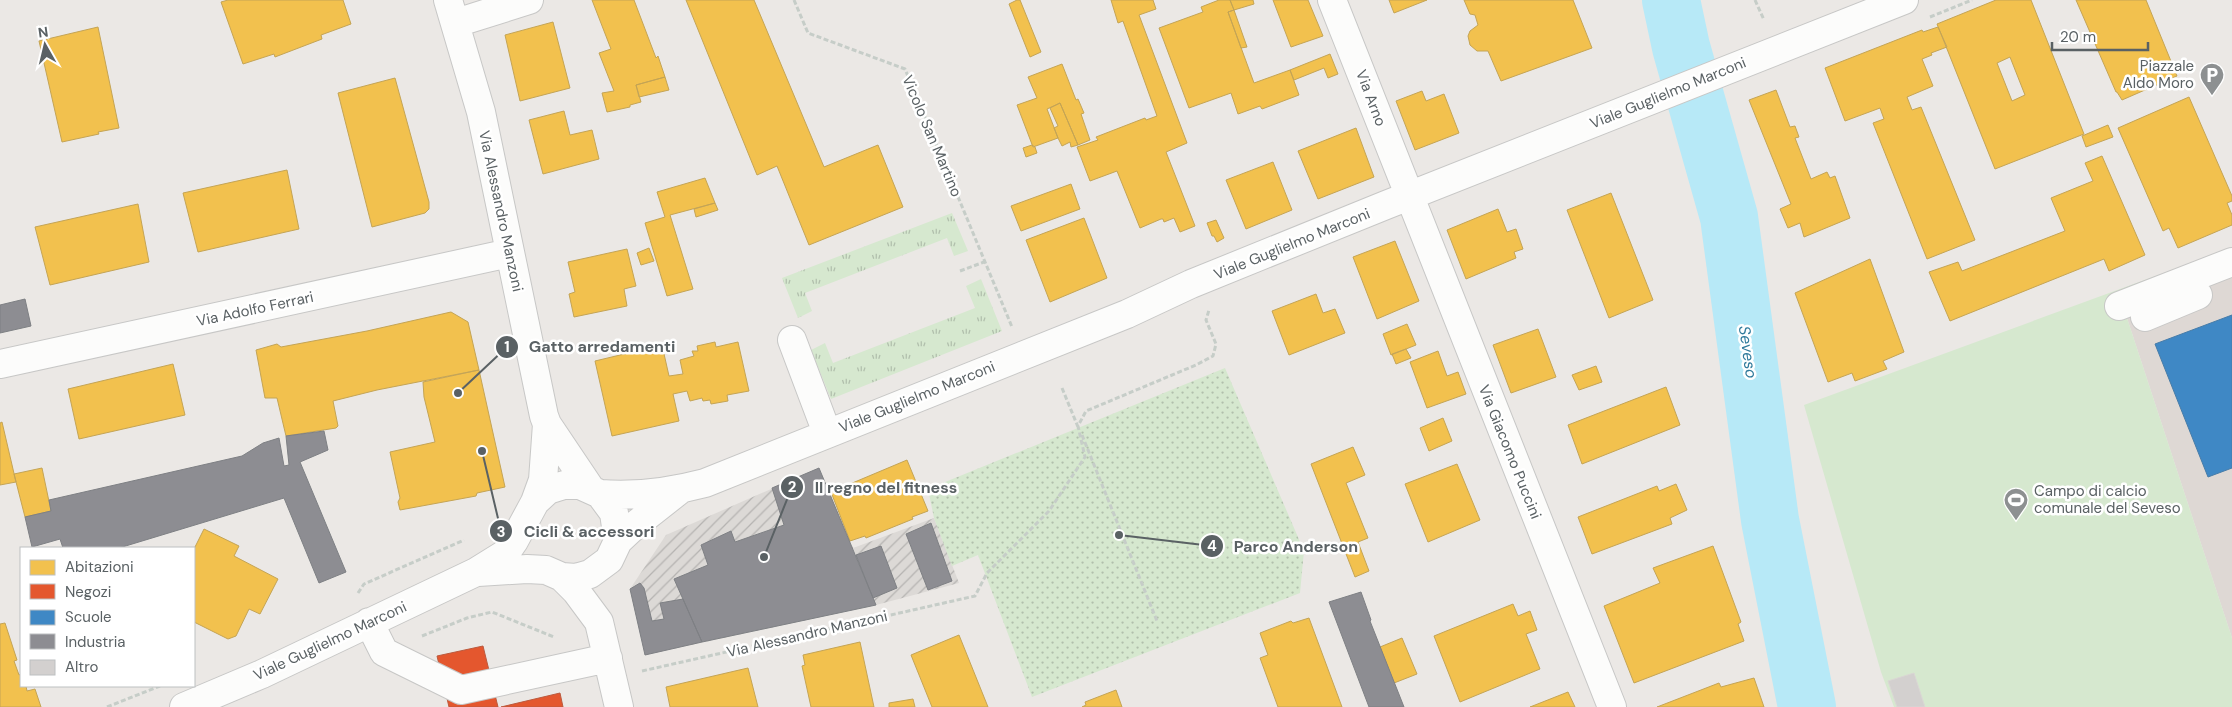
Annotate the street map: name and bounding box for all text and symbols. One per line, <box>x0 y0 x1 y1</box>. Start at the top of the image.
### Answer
north arrow <box>20 20 70 70</box>
scale bar <box>2052 20 2148 52</box>
text: N <box>37 23 50 42</box>
text: 20 m <box>2060 27 2096 47</box>
street label: Viale Guglielmo Marconi <box>1587 52 1749 134</box>
place label: Piazzale Aldo Moro <box>2123 56 2194 93</box>
parking icon: Piazzale Aldo Moro <box>2199 62 2225 96</box>
street label: Via Arno <box>1351 67 1391 129</box>
street label: Vicolo San Martino <box>897 72 967 200</box>
street label: Via Alessandro Manzoni <box>474 129 528 293</box>
street label: Viale Guglielmo Marconi <box>1211 203 1373 285</box>
street label: Via Adolfo Ferrari <box>195 287 315 331</box>
water label: Seveso <box>1734 324 1762 380</box>
callout: Gatto arredamenti <box>494 331 686 362</box>
text: Gatto arredamenti <box>529 336 675 357</box>
text: 1 <box>504 337 510 357</box>
street label: Viale Guglielmo Marconi <box>836 356 998 438</box>
street label: Via Giacomo Puccini <box>1474 382 1546 522</box>
callout: Il regno del fitness <box>779 471 967 502</box>
text: 2 <box>788 477 797 497</box>
text: Il regno del fitness <box>815 477 957 498</box>
place label: Campo di calcio comunale del Seveso <box>2034 481 2181 518</box>
sports icon: Campo di calcio comunale del Seveso <box>2003 487 2029 521</box>
callout: Cicli & accessori <box>489 516 665 547</box>
text: Cicli & accessori <box>524 521 654 542</box>
text: 3 <box>496 522 506 542</box>
callout: Parco Anderson <box>1199 531 1368 562</box>
text: 4 <box>1207 536 1217 556</box>
text: Parco Anderson <box>1234 536 1358 557</box>
legend <box>20 547 195 687</box>
text: Abitazioni <box>65 557 134 577</box>
text: Negozi <box>65 582 111 602</box>
street label: Viale Guglielmo Marconi <box>250 597 410 685</box>
street label: Via Alessandro Manzoni <box>725 606 889 662</box>
text: Scuole <box>65 607 112 627</box>
text: Industria <box>65 632 126 652</box>
text: Altro <box>65 657 98 677</box>

